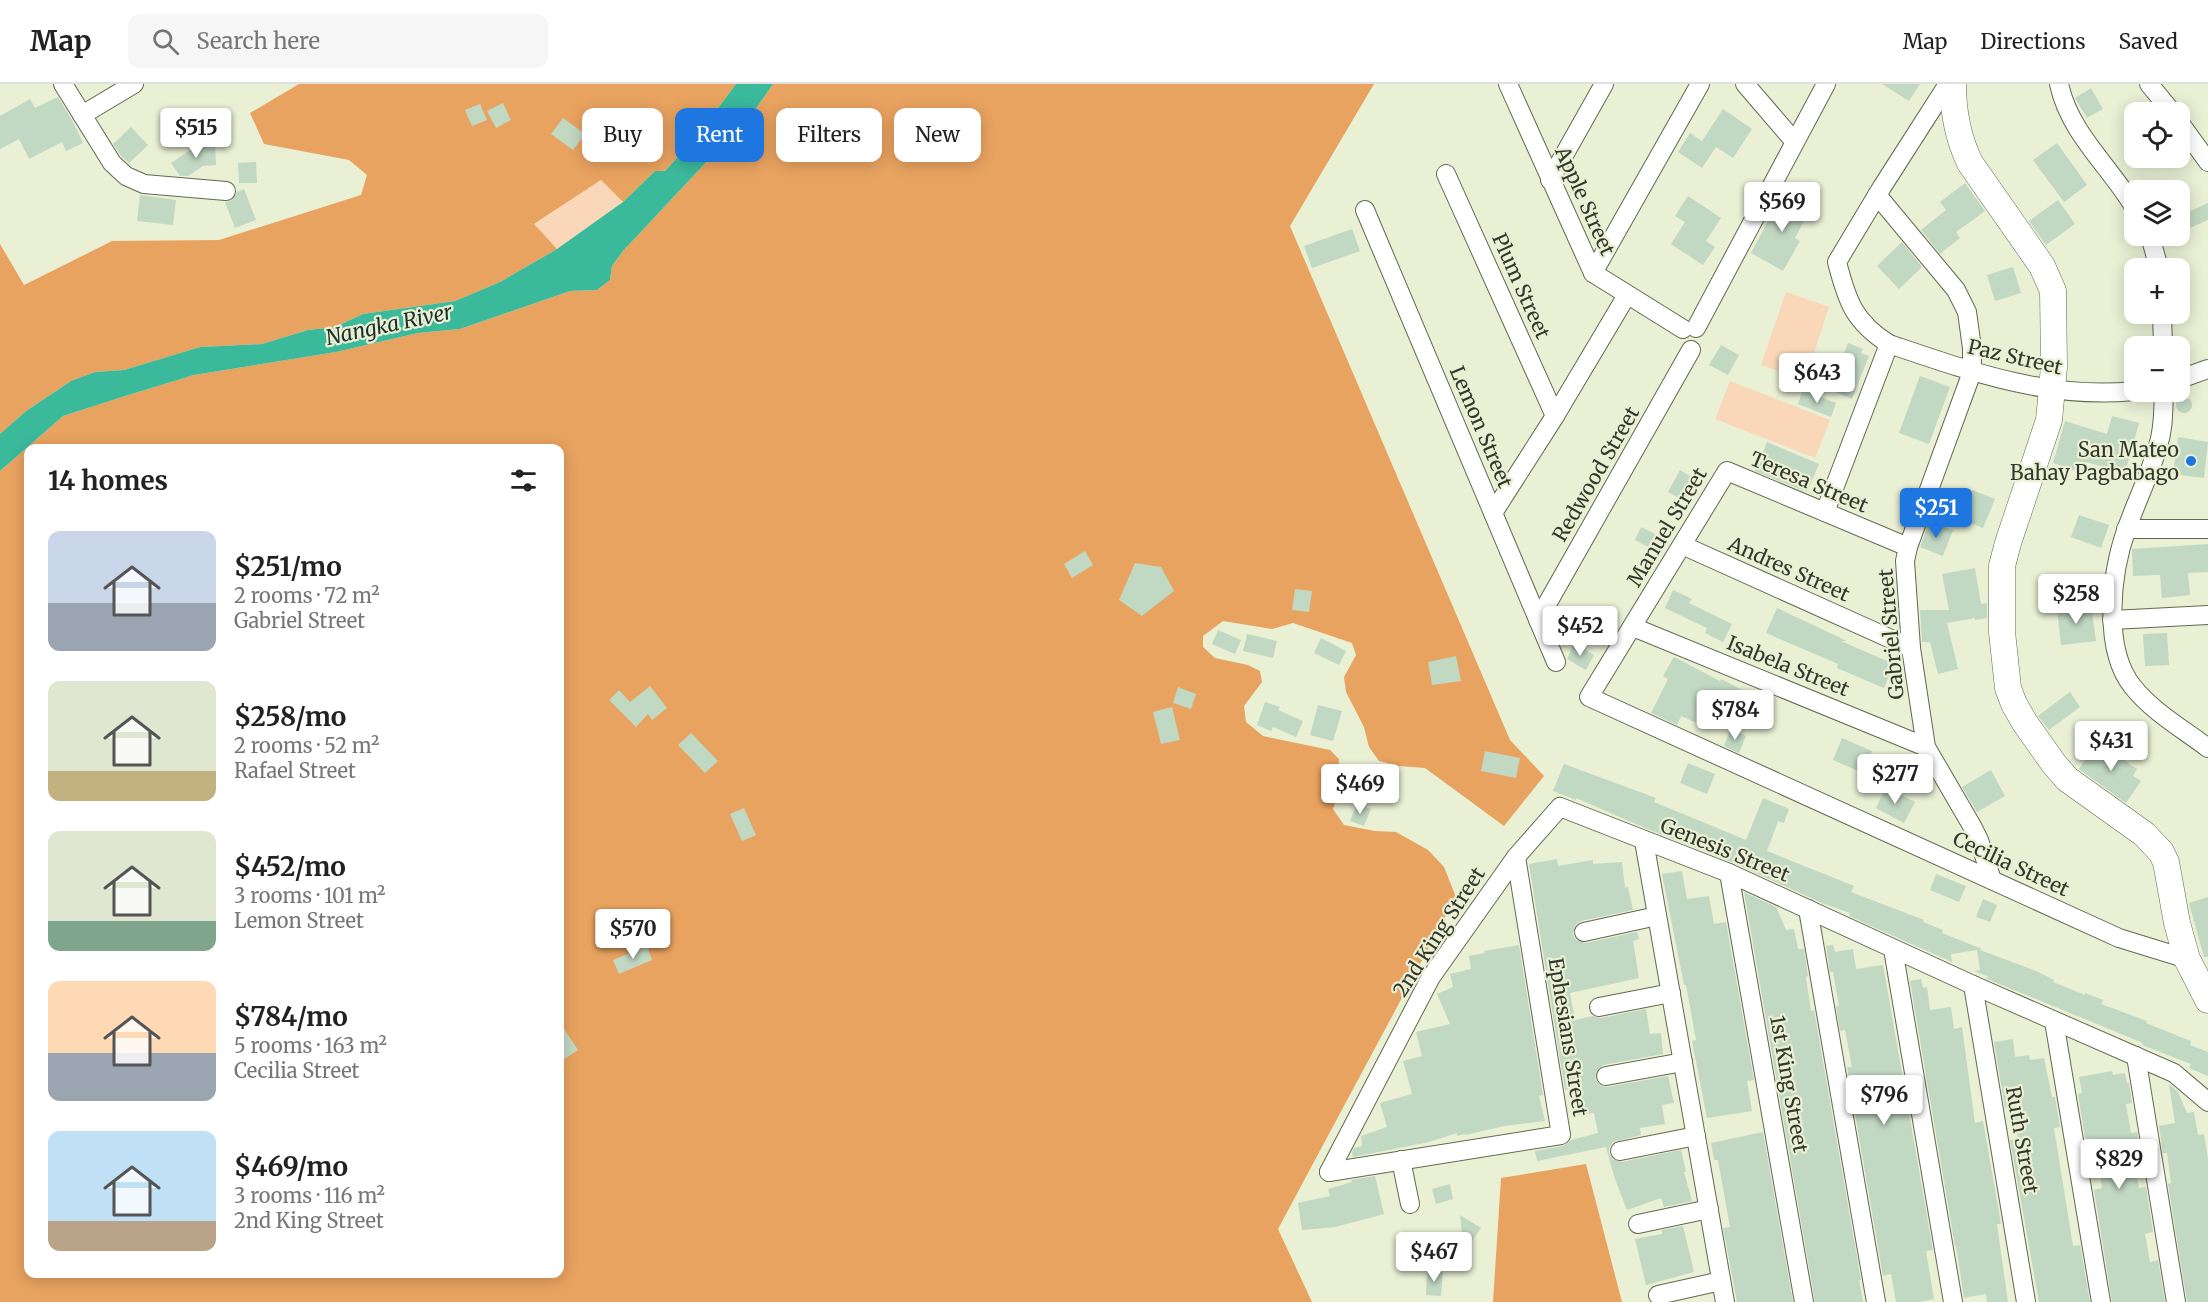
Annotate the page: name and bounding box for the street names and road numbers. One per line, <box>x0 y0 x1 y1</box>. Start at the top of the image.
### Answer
street label: Apple Street <box>1550 141 1621 259</box>
street label: Plum Street <box>1487 229 1556 343</box>
street label: Paz Street <box>1965 334 2065 380</box>
street label: Lemon Street <box>1445 362 1518 492</box>
street label: Redwood Street <box>1547 402 1644 546</box>
street label: Teresa Street <box>1746 445 1872 518</box>
street label: Manuel Street <box>1621 463 1712 591</box>
street label: Andres Street <box>1724 530 1854 607</box>
street label: Gabriel Street <box>1872 568 1909 700</box>
street label: Isabela Street <box>1723 630 1853 701</box>
street label: Genesis Street <box>1657 812 1794 887</box>
street label: Cecilia Street <box>1949 826 2074 901</box>
street label: 2nd King Street <box>1387 862 1490 1001</box>
street label: Ephesians Street <box>1544 956 1593 1118</box>
street label: 1st King Street <box>1765 1013 1814 1155</box>
street label: Ruth Street <box>2001 1084 2044 1196</box>

